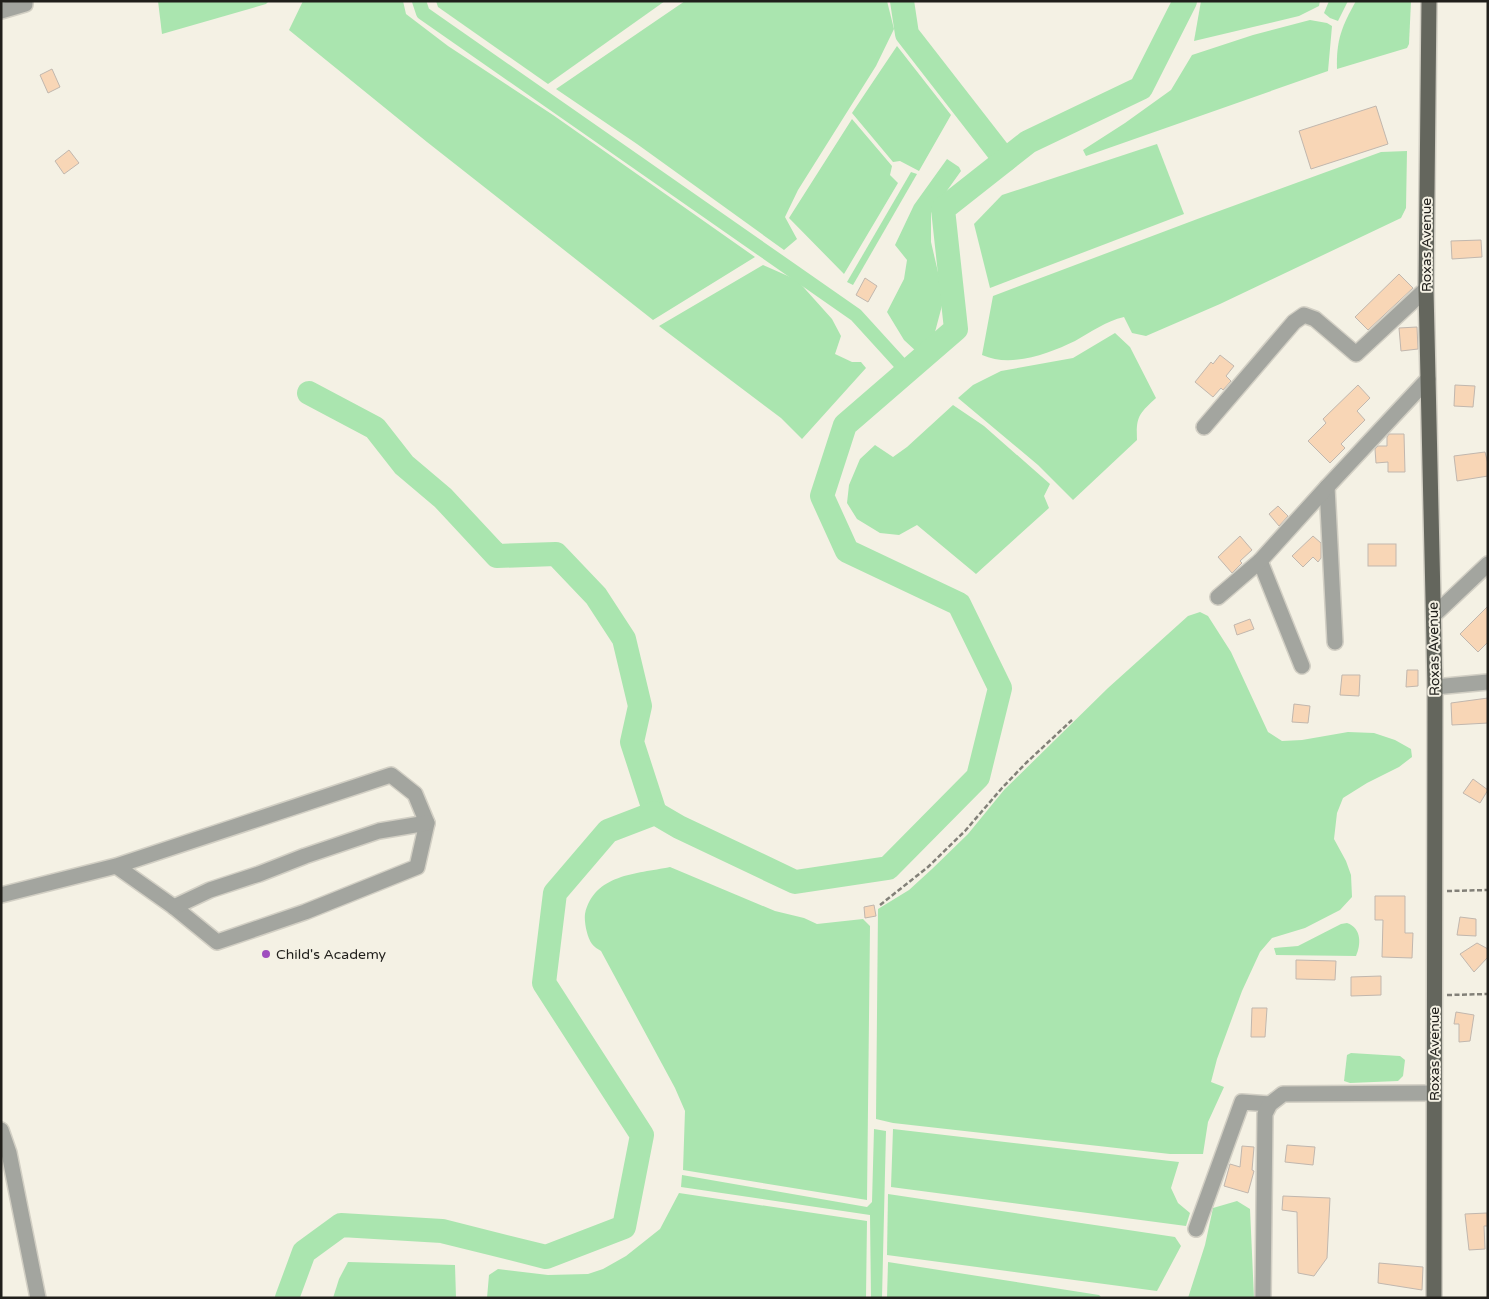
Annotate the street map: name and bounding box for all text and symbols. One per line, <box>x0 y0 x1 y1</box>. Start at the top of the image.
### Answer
street label: Roxas Avenue <box>1418 198 1435 292</box>
street label: Roxas Avenue <box>1425 602 1443 696</box>
place label: Child's Academy <box>276 946 387 963</box>
marker: Child's Academy <box>260 948 272 960</box>
street label: Roxas Avenue <box>1426 1007 1443 1101</box>

